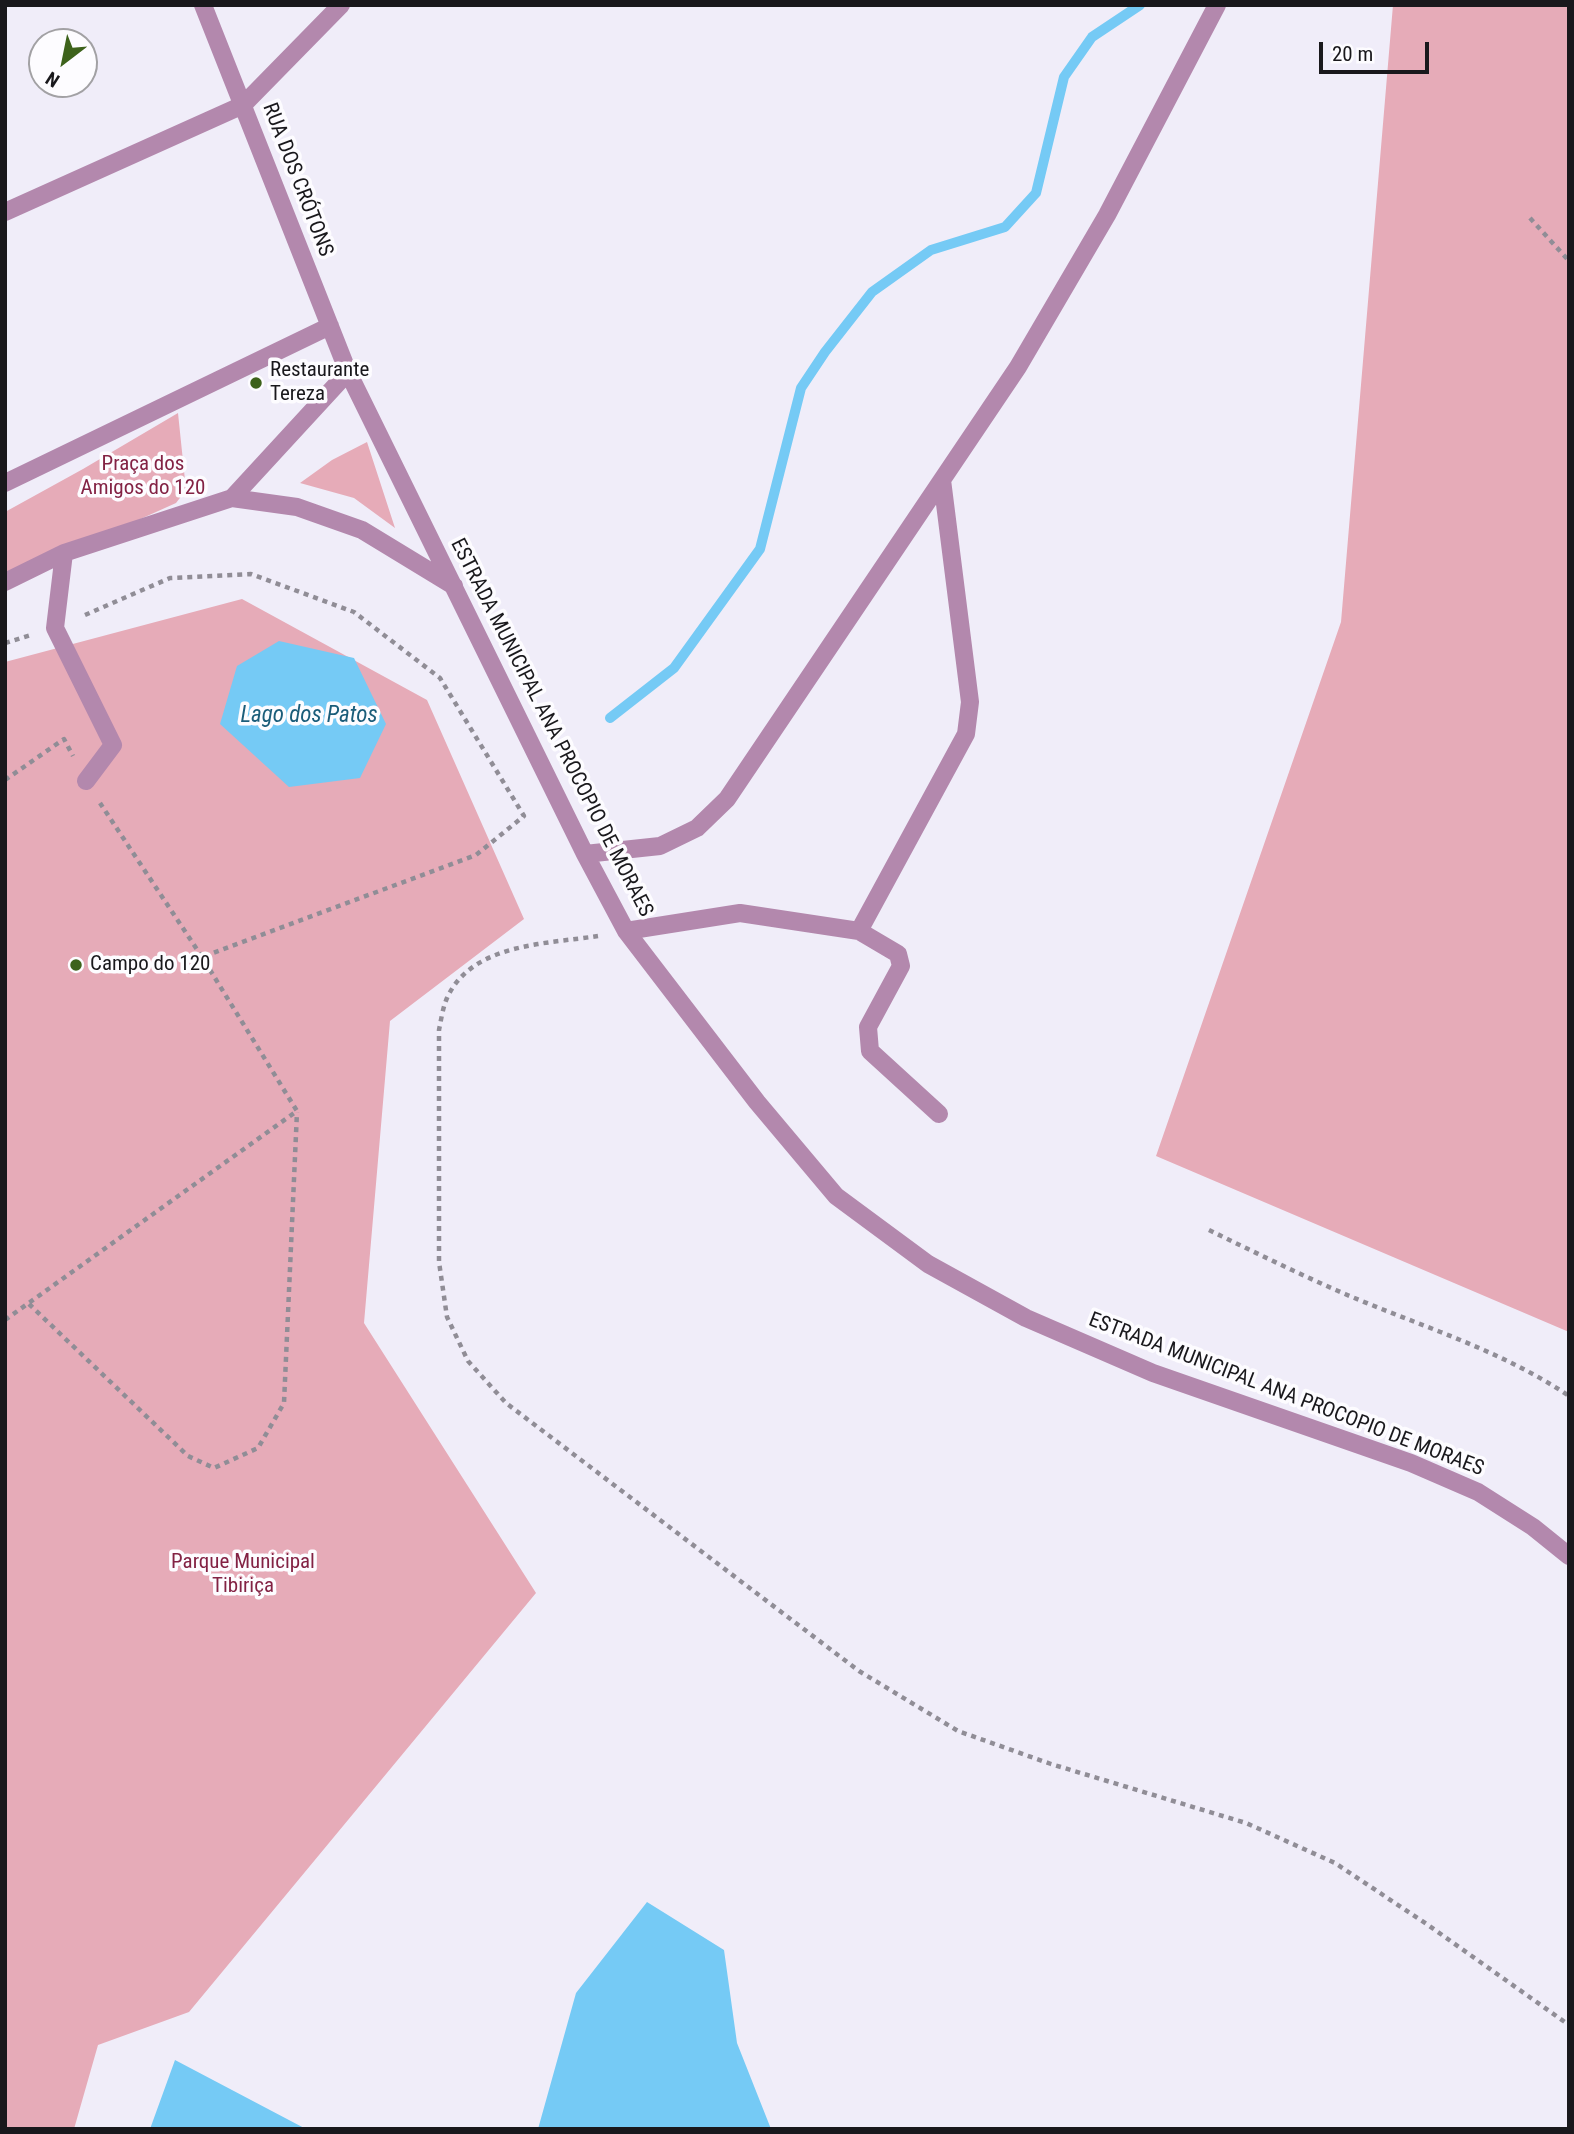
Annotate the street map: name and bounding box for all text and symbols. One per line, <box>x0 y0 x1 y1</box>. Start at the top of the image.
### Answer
north arrow <box>28 28 98 98</box>
scale bar <box>1322 28 1432 72</box>
text: 20 m <box>1332 42 1373 66</box>
text: N <box>42 67 64 92</box>
street label: RUA DOS CRÓTONS <box>256 100 338 260</box>
place label: Restaurante Tereza <box>270 358 369 408</box>
marker: Restaurante Tereza <box>248 375 264 391</box>
park label: Praça dos Amigos do 120 <box>81 452 205 502</box>
street label: ESTRADA MUNICIPAL ANA PROCOPIO DE MORAES <box>444 535 658 921</box>
water label: Lago dos Patos <box>240 702 378 730</box>
place label: Campo do 120 <box>90 952 210 978</box>
marker: Campo do 120 <box>68 957 84 973</box>
street label: ESTRADA MUNICIPAL ANA PROCOPIO DE MORAES <box>1085 1308 1487 1482</box>
park label: Parque Municipal Tibiriça <box>171 1550 315 1600</box>

